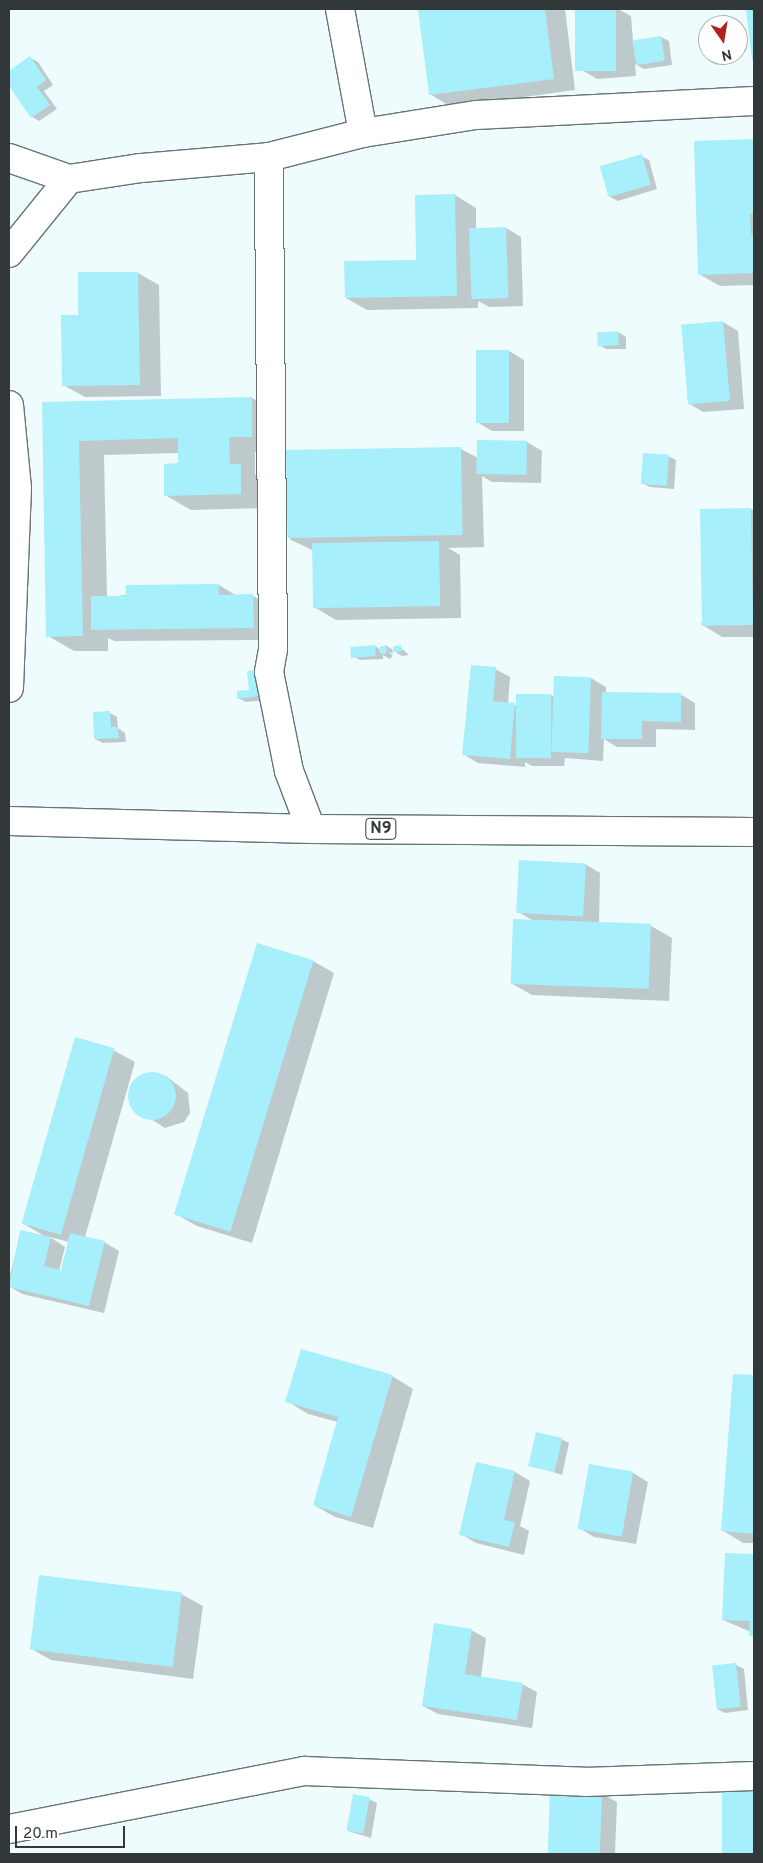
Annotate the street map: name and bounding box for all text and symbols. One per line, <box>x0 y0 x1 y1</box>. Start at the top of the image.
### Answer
north arrow <box>698 15 748 65</box>
text: N <box>719 45 733 64</box>
road number: N9 <box>365 816 397 842</box>
scale bar <box>18 1816 128 1848</box>
text: 20 m <box>23 1825 58 1844</box>

